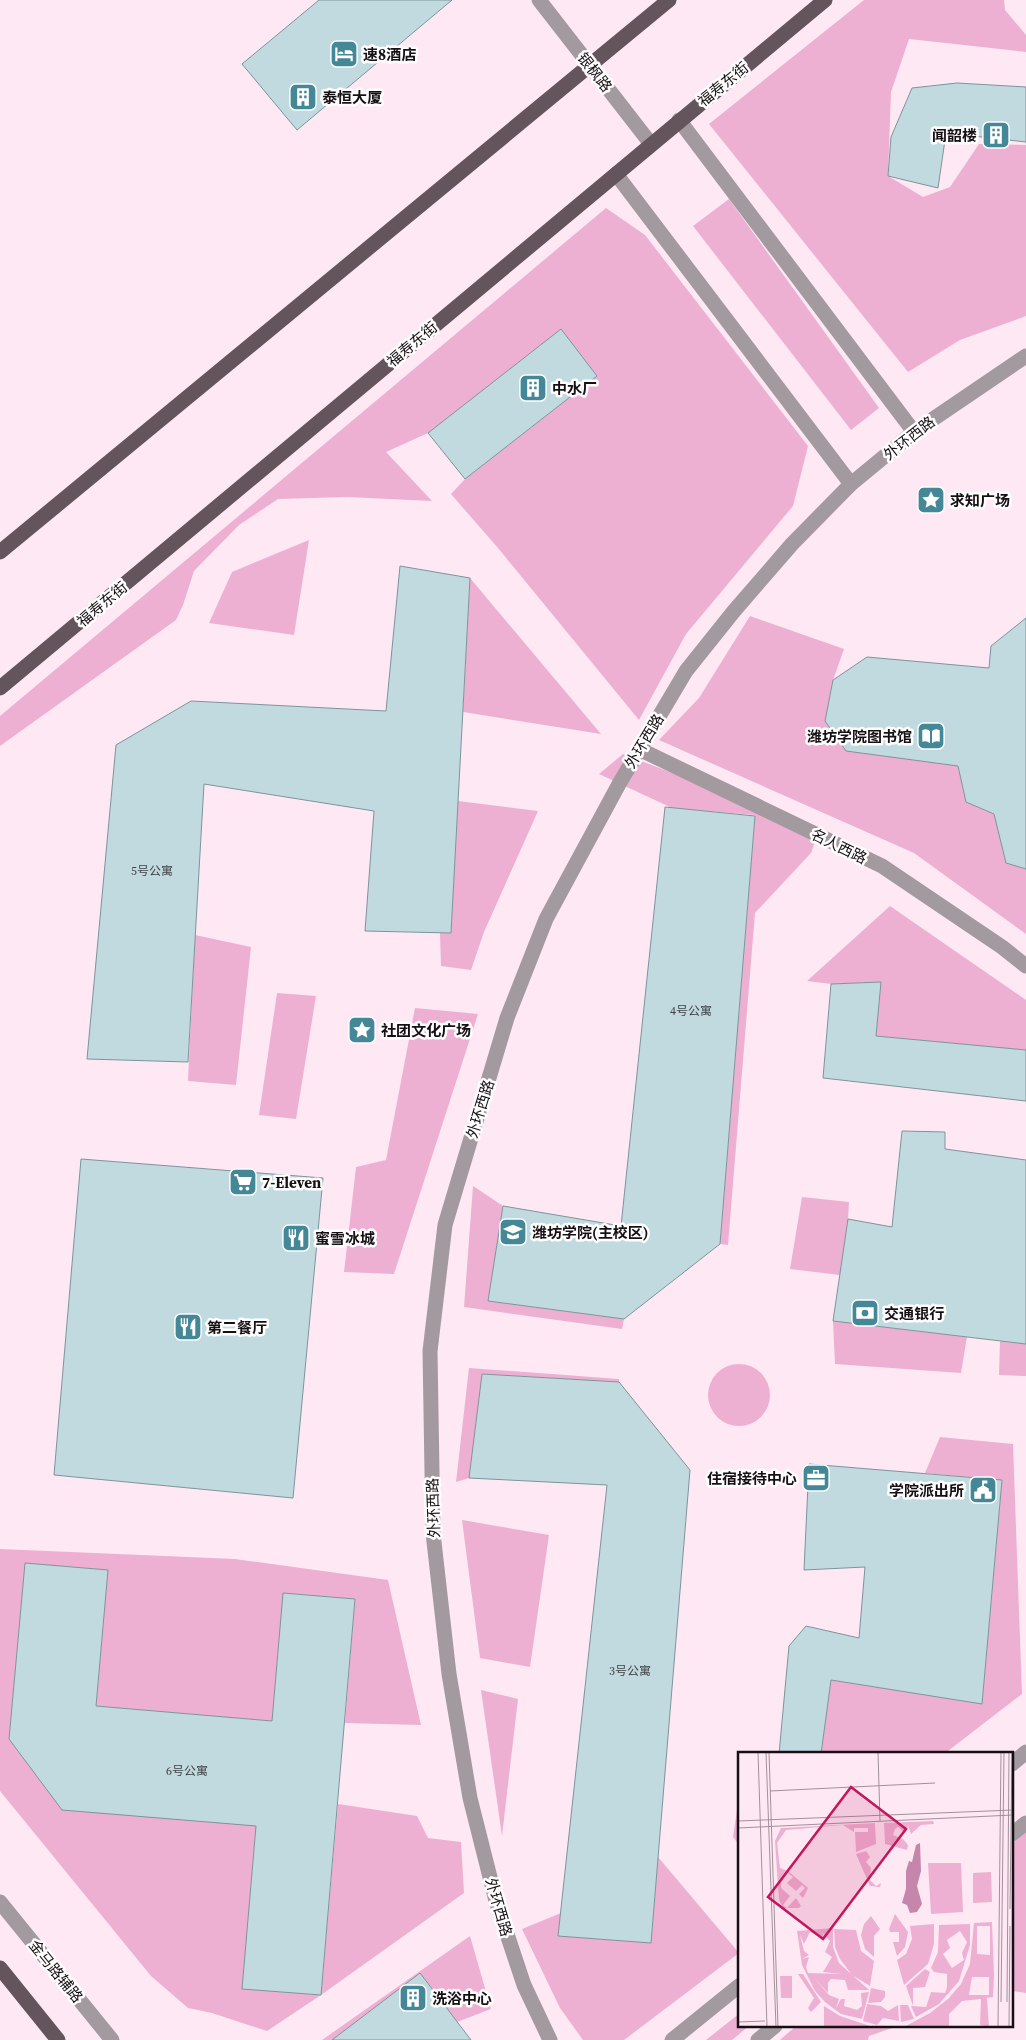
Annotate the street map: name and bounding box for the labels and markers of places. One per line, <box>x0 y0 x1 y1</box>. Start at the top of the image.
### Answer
hotel icon: 速8酒店 <box>329 39 359 69</box>
place label: 速8酒店 <box>363 44 416 65</box>
building icon: 泰恒大厦 <box>288 82 318 112</box>
place label: 泰恒大厦 <box>322 87 382 108</box>
building icon: 闻韶楼 <box>981 120 1011 150</box>
place label: 闻韶楼 <box>932 125 977 146</box>
building icon: 中水厂 <box>518 373 548 403</box>
place label: 中水厂 <box>552 378 597 399</box>
place icon: 求知广场 <box>916 485 946 515</box>
place label: 求知广场 <box>950 490 1010 511</box>
library icon: 潍坊学院图书馆 <box>916 721 946 751</box>
place label: 潍坊学院图书馆 <box>807 726 912 747</box>
place icon: 社团文化广场 <box>347 1015 377 1045</box>
place label: 社团文化广场 <box>381 1020 471 1041</box>
supermarket icon: 7-Eleven <box>228 1167 258 1197</box>
place label: 7-Eleven <box>262 1172 321 1193</box>
school or university icon: 潍坊学院(主校区) <box>498 1217 528 1247</box>
place label: 潍坊学院(主校区) <box>532 1222 648 1243</box>
restaurant icon: 蜜雪冰城 <box>281 1223 311 1253</box>
place label: 蜜雪冰城 <box>315 1228 375 1249</box>
bank icon: 交通银行 <box>850 1298 880 1328</box>
place label: 交通银行 <box>884 1303 944 1324</box>
restaurant icon: 第二餐厅 <box>173 1312 203 1342</box>
place label: 第二餐厅 <box>207 1317 267 1338</box>
office icon: 住宿接待中心 <box>801 1463 831 1493</box>
place label: 住宿接待中心 <box>707 1468 797 1489</box>
public building icon: 学院派出所 <box>968 1475 998 1505</box>
place label: 学院派出所 <box>889 1480 964 1501</box>
building icon: 洗浴中心 <box>398 1983 428 2013</box>
place label: 洗浴中心 <box>432 1988 492 2009</box>

